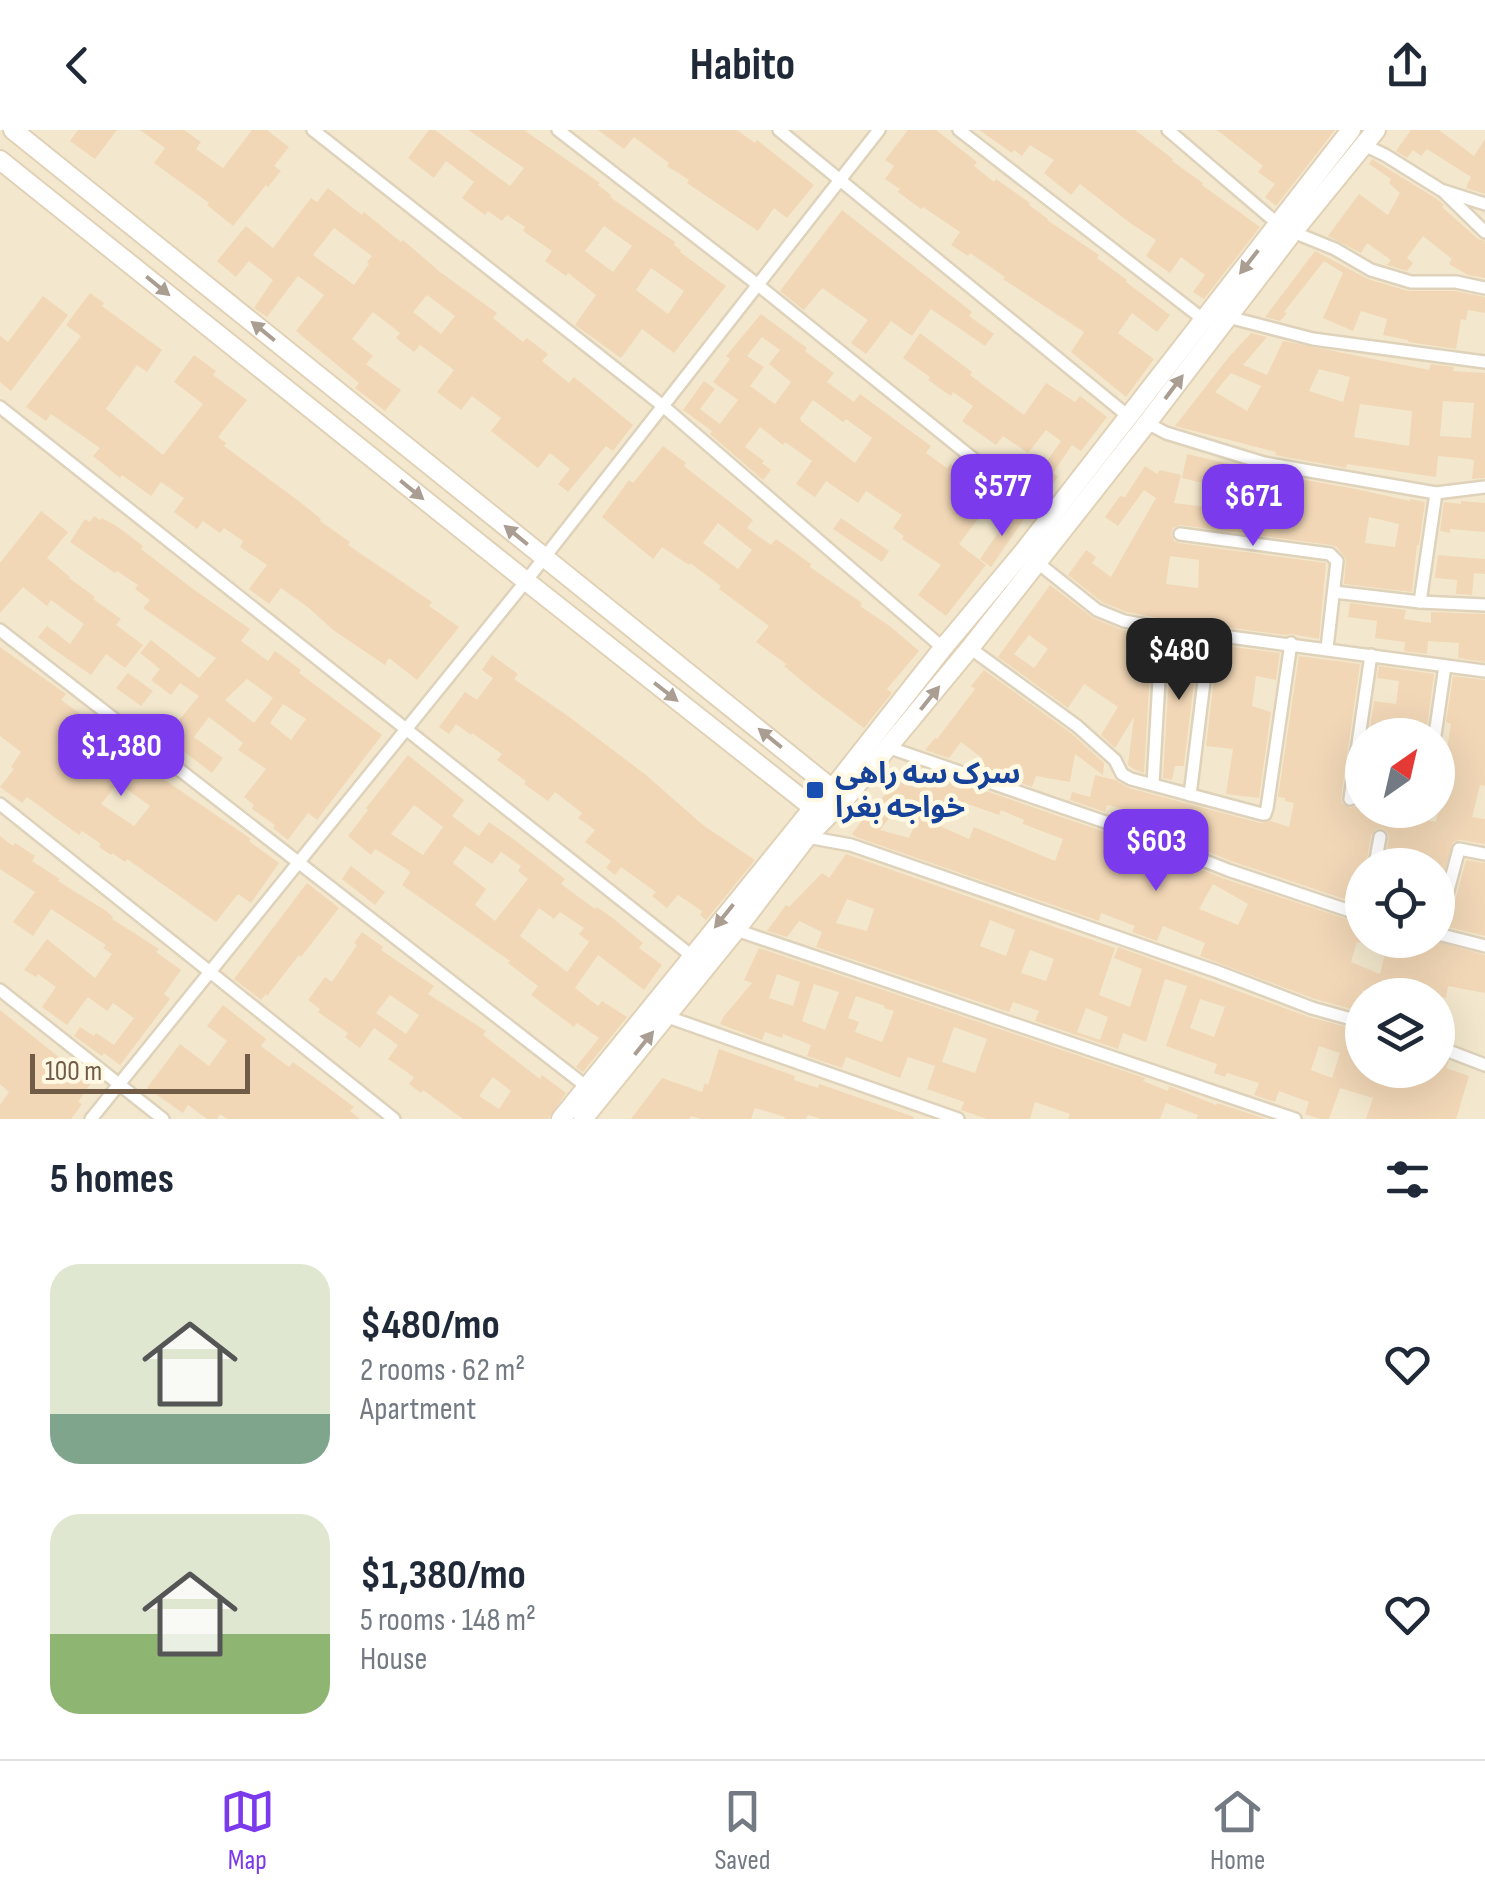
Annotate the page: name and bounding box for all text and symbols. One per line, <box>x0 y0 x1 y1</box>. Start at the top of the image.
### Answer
icon: back <box>50 38 105 93</box>
text: Habito <box>690 38 795 93</box>
icon: share <box>1380 38 1435 93</box>
one-way arrow <box>1239 249 1259 275</box>
one-way arrow <box>145 275 171 296</box>
one-way arrow <box>250 321 275 342</box>
one-way arrow <box>1164 375 1185 401</box>
pin: $577 <box>943 454 1061 539</box>
pin: $671 <box>1194 464 1312 549</box>
text: $577 <box>973 467 1031 506</box>
text: $671 <box>1224 477 1282 516</box>
one-way arrow <box>399 479 424 500</box>
one-way arrow <box>503 525 529 546</box>
pin: $480 <box>1120 618 1238 703</box>
text: $480 <box>1148 631 1210 670</box>
one-way arrow <box>654 681 679 702</box>
one-way arrow <box>919 685 940 710</box>
pin: $1,380 <box>40 714 202 799</box>
north arrow <box>1345 718 1455 828</box>
map controls <box>1345 718 1455 1088</box>
text: $1,380 <box>80 727 162 766</box>
one-way arrow <box>757 728 782 749</box>
place label: سرک سه راهی خواجه بغرا <box>835 756 1021 826</box>
marker: سرک سه راهی خواجه بغرا <box>804 779 826 801</box>
pin: $603 <box>1097 809 1215 894</box>
text: $603 <box>1126 822 1187 861</box>
button: locate <box>1345 848 1455 958</box>
one-way arrow <box>714 903 736 929</box>
button: layers <box>1345 978 1455 1088</box>
one-way arrow <box>633 1030 654 1056</box>
scale bar <box>30 1049 250 1094</box>
text: 100 m <box>45 1055 102 1088</box>
icon: filters <box>1380 1152 1435 1207</box>
text: 5 homes <box>50 1154 174 1205</box>
text: $480/mo <box>360 1300 500 1351</box>
icon: home <box>130 1304 250 1424</box>
icon: heart <box>1380 1337 1435 1392</box>
text: 2 rooms · 62 m² <box>360 1351 525 1390</box>
text: Apartment <box>360 1390 476 1429</box>
text: $1,380/mo <box>360 1550 526 1601</box>
icon: home <box>130 1554 250 1674</box>
icon: heart <box>1380 1587 1435 1642</box>
text: 5 rooms · 148 m² <box>360 1601 536 1640</box>
text: House <box>360 1640 427 1679</box>
tab: Map <box>220 1784 275 1877</box>
tab: Saved <box>714 1784 771 1877</box>
tab: Home <box>1210 1784 1265 1877</box>

